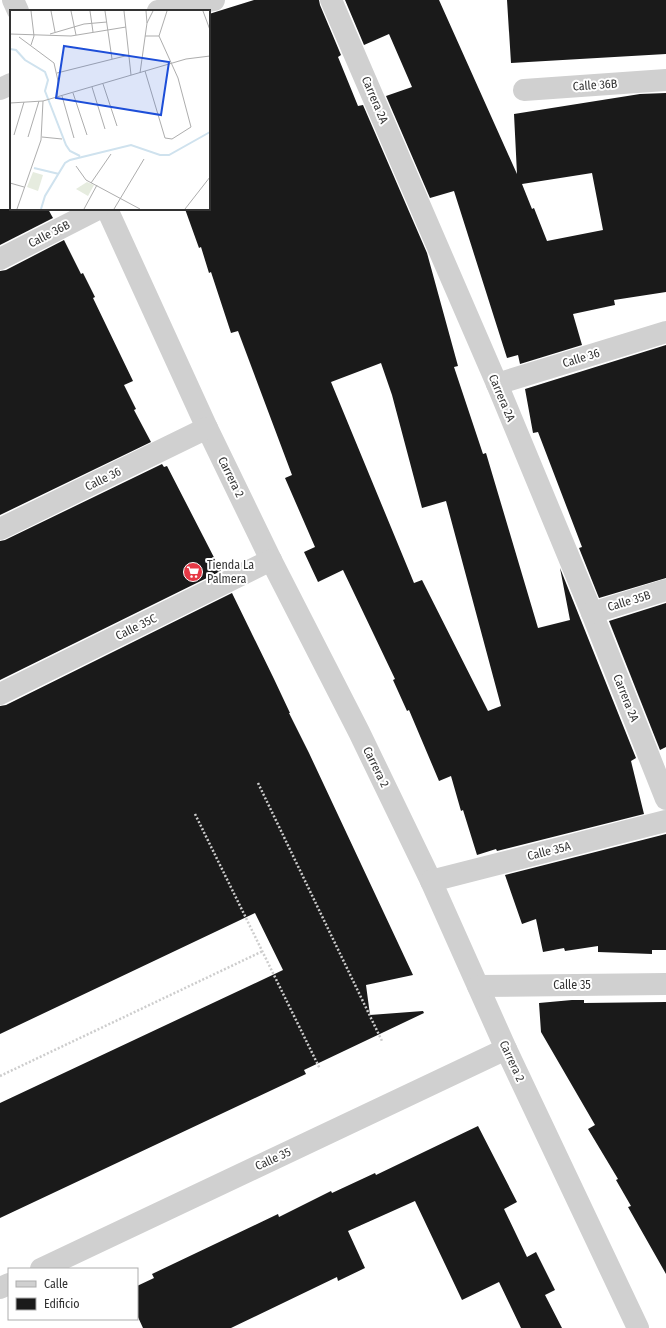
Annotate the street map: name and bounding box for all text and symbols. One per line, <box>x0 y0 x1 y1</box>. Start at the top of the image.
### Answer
inset map <box>10 10 210 210</box>
street label: Carrera 2A <box>359 74 391 126</box>
street label: Calle 36B <box>572 76 618 94</box>
street label: Calle 36B <box>26 217 72 250</box>
street label: Calle 36 <box>561 346 601 370</box>
street label: Carrera 2A <box>486 372 518 424</box>
street label: Carrera 2 <box>215 454 247 500</box>
street label: Calle 36 <box>83 464 123 494</box>
place label: Tienda La Palmera <box>207 558 254 586</box>
supermarket icon: Tienda La Palmera <box>182 561 204 583</box>
street label: Calle 35B <box>606 588 653 614</box>
street label: Calle 35C <box>113 611 159 643</box>
street label: Carrera 2A <box>610 672 642 724</box>
street label: Carrera 2 <box>360 744 392 790</box>
street label: Calle 35A <box>526 839 573 863</box>
street label: Calle 35 <box>553 978 591 992</box>
street label: Carrera 2 <box>496 1038 528 1084</box>
street label: Calle 35 <box>253 1144 293 1173</box>
legend <box>8 1268 138 1320</box>
text: Calle <box>44 1277 68 1291</box>
text: Edificio <box>44 1297 80 1311</box>

